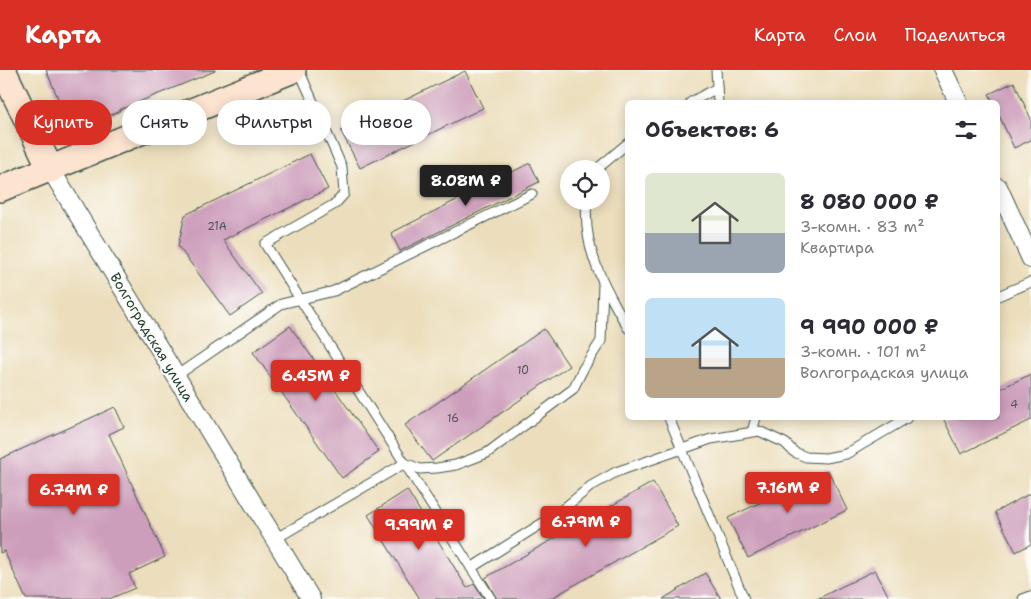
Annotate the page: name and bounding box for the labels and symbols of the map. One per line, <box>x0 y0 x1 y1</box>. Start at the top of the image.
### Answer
pin: 8.08M ₽ <box>420 164 512 207</box>
house number: 21А <box>207 219 227 234</box>
street label: Волгоградская улица <box>106 269 198 405</box>
pin: 6.45M ₽ <box>270 360 362 402</box>
house number: 10 <box>517 363 529 378</box>
house number: 4 <box>1010 397 1018 412</box>
house number: 16 <box>447 411 459 426</box>
pin: 7.16M ₽ <box>742 472 834 514</box>
pin: 6.74M ₽ <box>28 474 120 516</box>
pin: 6.79M ₽ <box>540 506 632 548</box>
pin: 9.99M ₽ <box>373 508 465 551</box>

